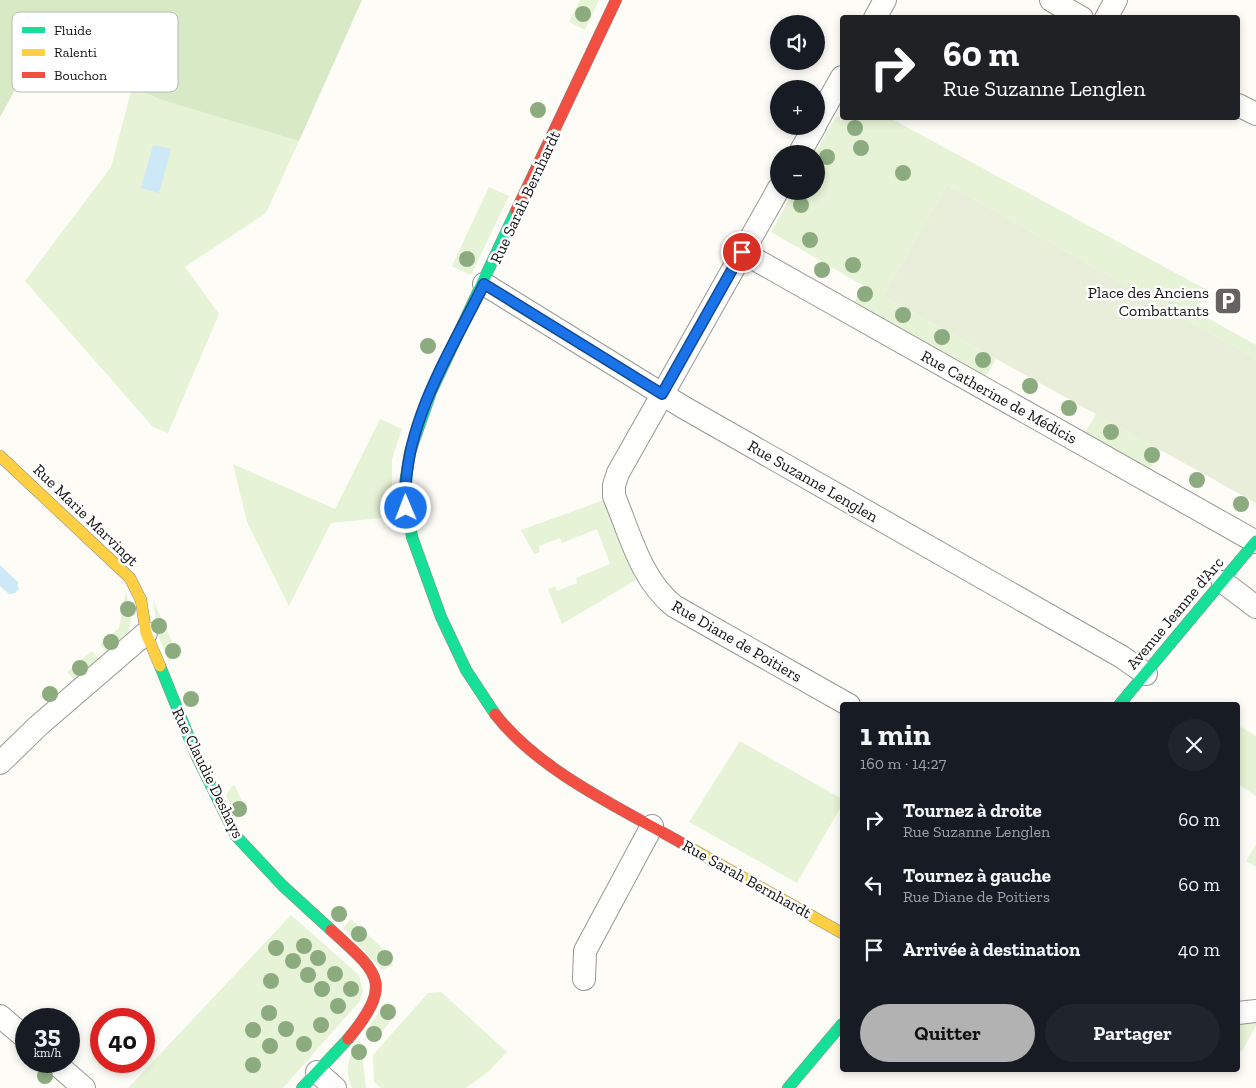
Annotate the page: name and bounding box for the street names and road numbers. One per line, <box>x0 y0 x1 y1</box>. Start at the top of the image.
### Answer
street label: Rue Sarah Bernhardt <box>486 128 564 266</box>
street label: Rue Catherine de Médicis <box>918 346 1080 448</box>
street label: Rue Suzanne Lenglen <box>744 436 882 526</box>
street label: Rue Marie Marvingt <box>29 460 143 570</box>
street label: Avenue Jeanne d'Arc <box>1122 553 1228 673</box>
street label: Rue Diane de Poitiers <box>669 596 805 686</box>
street label: Rue Claudie Deshays <box>168 705 248 841</box>
street label: Rue Sarah Bernhardt <box>679 836 815 922</box>

